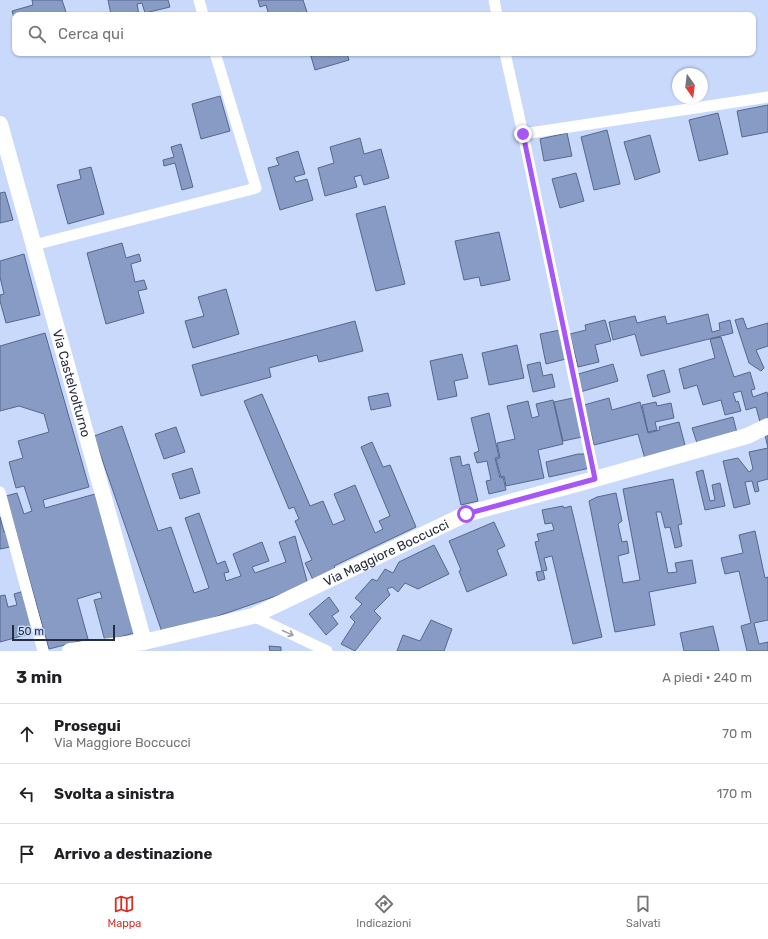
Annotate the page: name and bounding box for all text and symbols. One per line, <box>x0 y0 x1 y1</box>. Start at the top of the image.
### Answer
search box <box>12 12 756 56</box>
icon: search <box>26 23 48 45</box>
text: Cerca qui <box>58 25 124 43</box>
north arrow <box>672 68 708 104</box>
route end <box>514 125 532 143</box>
street label: Via Castelvolturno <box>50 328 94 439</box>
route start <box>457 505 475 523</box>
street label: Via Maggiore Boccucci <box>321 516 451 589</box>
scale bar <box>12 623 115 642</box>
text: 50 m <box>18 625 44 638</box>
one-way arrow <box>282 630 294 637</box>
text: 3 min <box>16 667 62 687</box>
text: A piedi · 240 m <box>662 670 752 685</box>
text: Prosegui <box>54 717 121 735</box>
icon: ahead <box>16 723 38 745</box>
text: 70 m <box>722 726 752 741</box>
text: Via Maggiore Boccucci <box>54 735 191 750</box>
icon: left <box>16 783 38 805</box>
text: Svolta a sinistra <box>54 785 174 803</box>
text: 170 m <box>717 786 752 801</box>
icon: arrive <box>16 843 38 865</box>
text: Arrivo a destinazione <box>54 845 212 863</box>
tab: Mappa <box>107 893 141 930</box>
tab: Indicazioni <box>356 893 411 930</box>
tab: Salvati <box>626 893 661 930</box>

